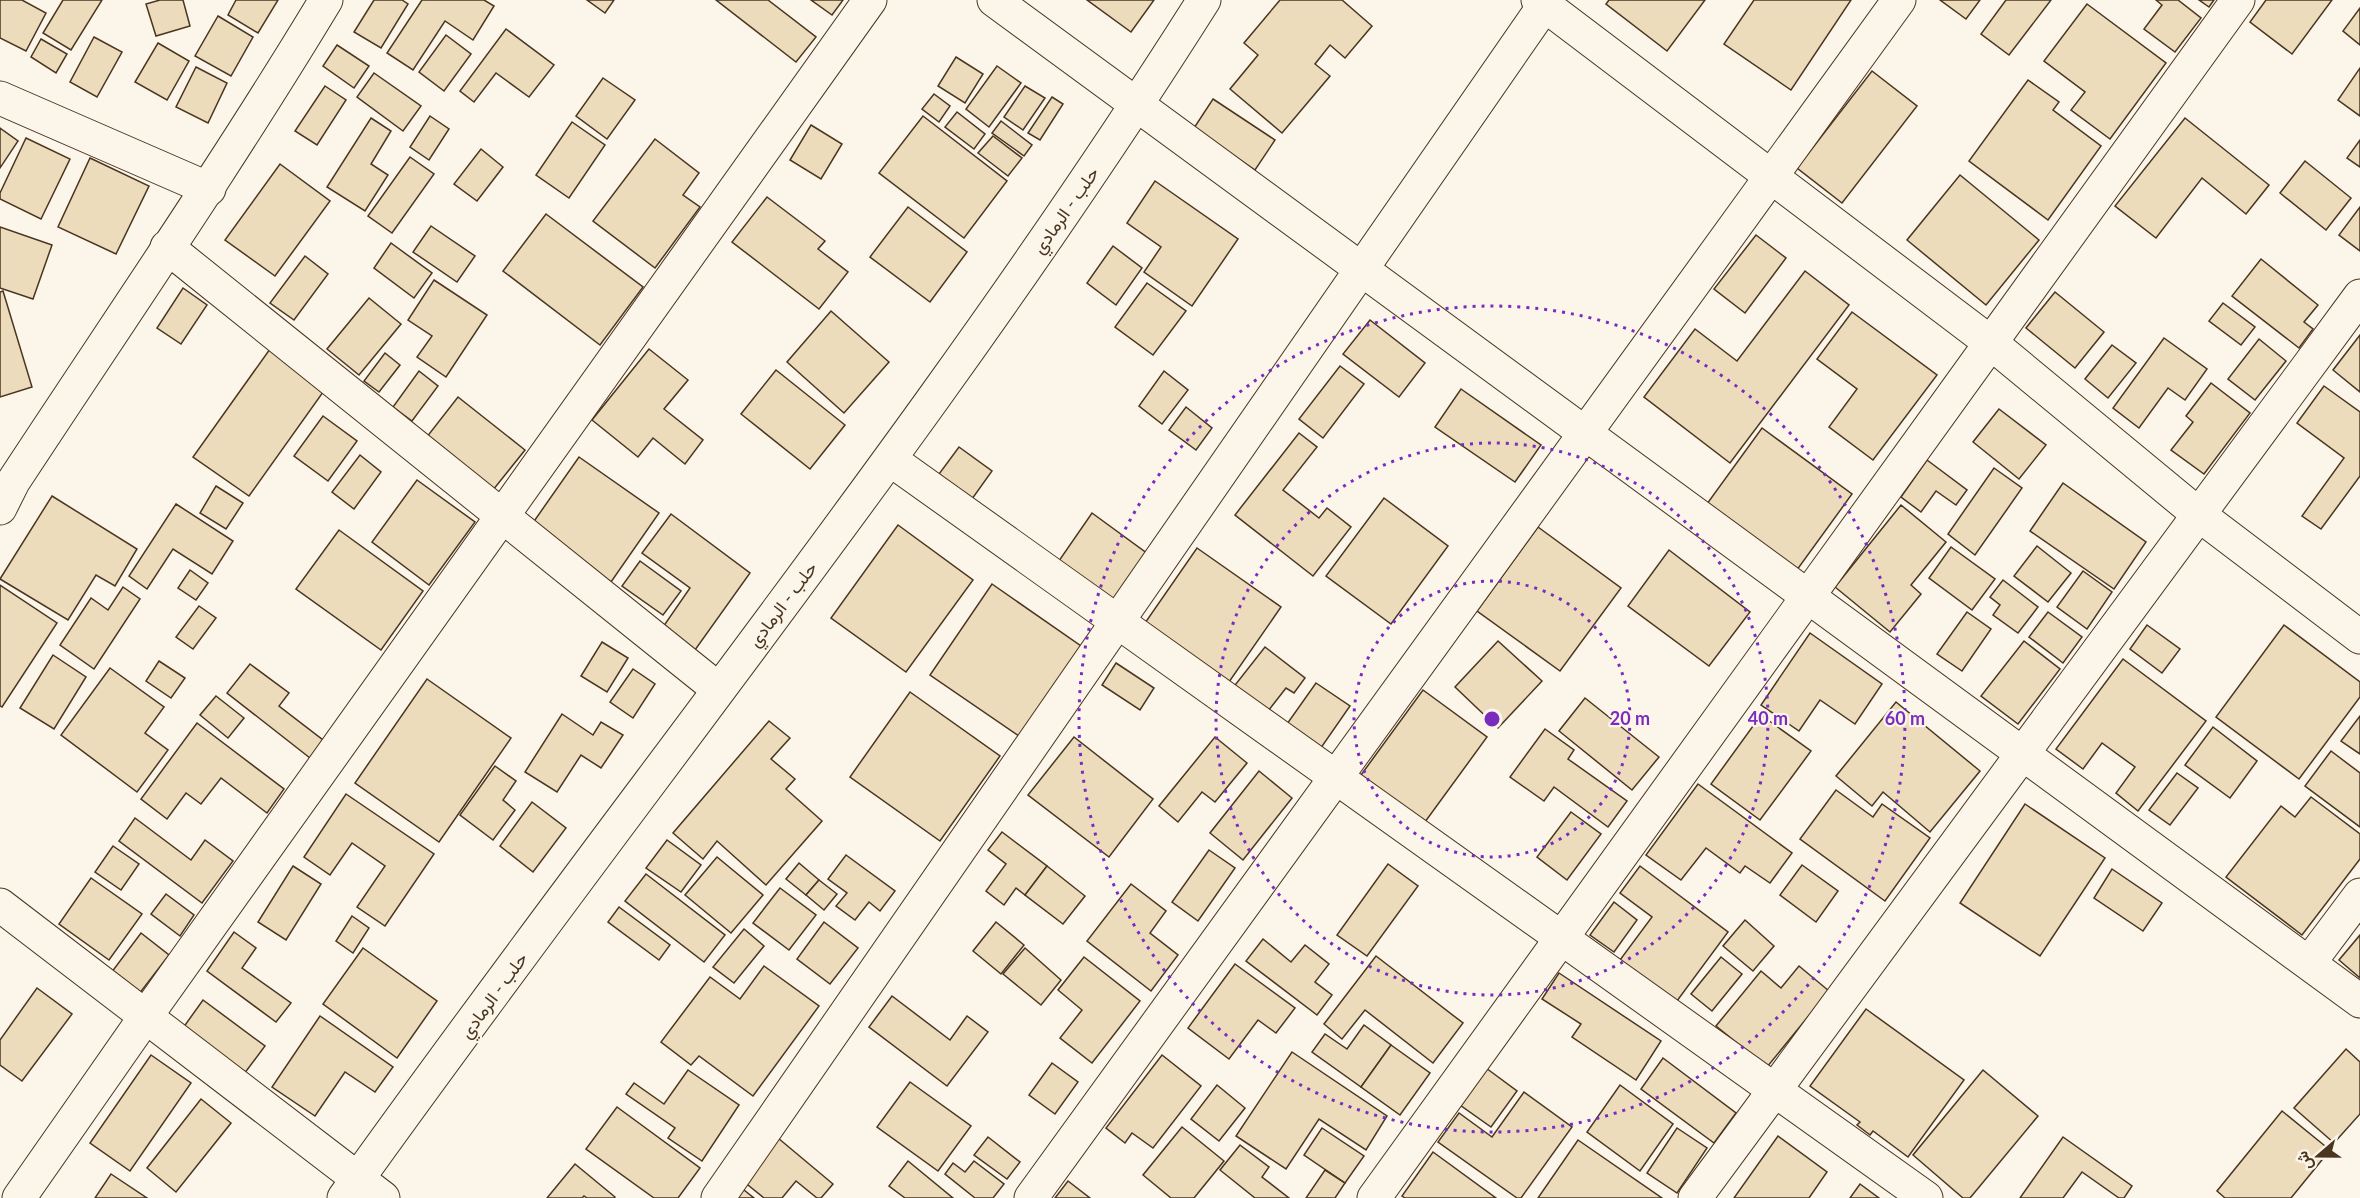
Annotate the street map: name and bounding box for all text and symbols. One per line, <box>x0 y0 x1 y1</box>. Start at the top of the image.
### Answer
street label: حلب - الرمادي <box>1027 162 1107 261</box>
street label: حلب - الرمادي <box>743 557 825 654</box>
text: 20 m <box>1610 707 1650 729</box>
text: 40 m <box>1748 707 1788 729</box>
text: 60 m <box>1885 707 1925 729</box>
centre of rings <box>1482 709 1502 729</box>
street label: حلب - الرمادي <box>454 948 536 1045</box>
north arrow <box>2288 1126 2348 1186</box>
text: ش <box>2291 1149 2317 1174</box>

